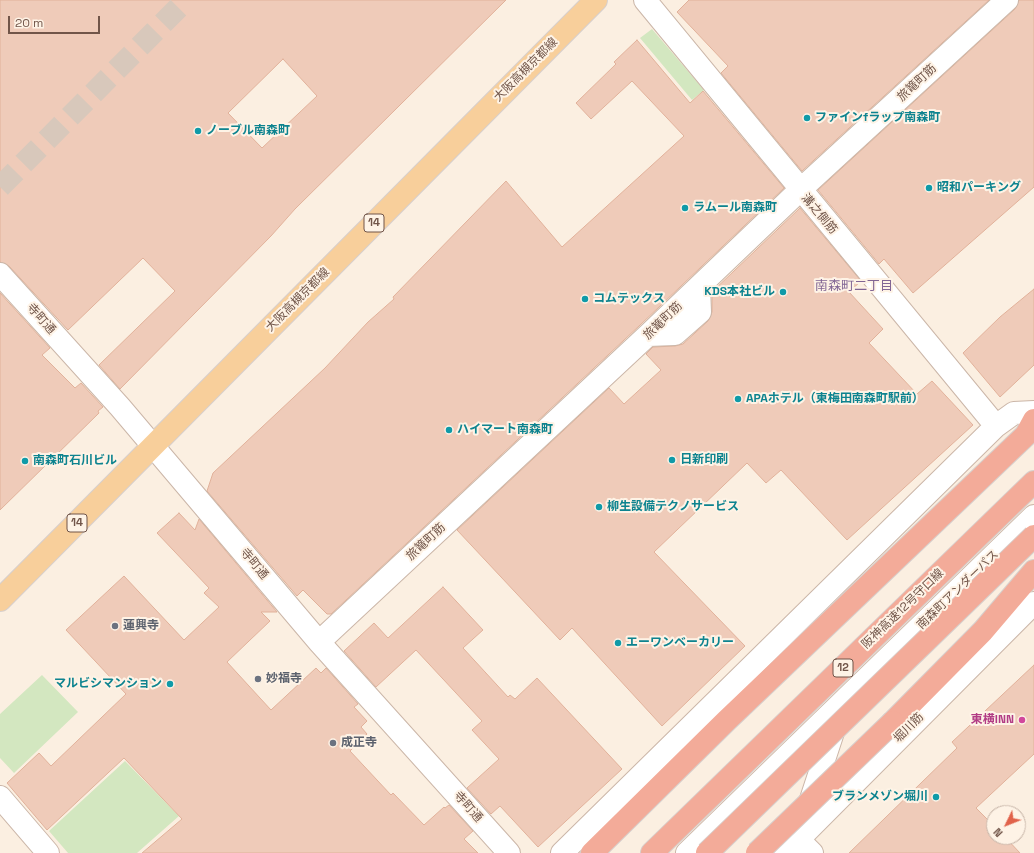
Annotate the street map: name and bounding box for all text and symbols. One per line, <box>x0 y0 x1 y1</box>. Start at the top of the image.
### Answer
scale bar <box>10 8 102 34</box>
text: 20 m <box>15 15 43 31</box>
street label: 大阪高槻京都線 <box>491 35 561 105</box>
street label: 旅篭町筋 <box>895 61 939 105</box>
place label: ファインfラップ南森町 <box>815 111 940 125</box>
marker: ファインfラップ南森町 <box>802 113 812 123</box>
place label: ノーブル南森町 <box>206 124 290 138</box>
marker: ノーブル南森町 <box>193 126 203 136</box>
place label: 昭和パーキング <box>937 181 1021 195</box>
marker: 昭和パーキング <box>924 183 934 193</box>
street label: 溝之側筋 <box>798 191 840 237</box>
place label: ラムール南森町 <box>693 201 777 215</box>
marker: ラムール南森町 <box>680 203 690 213</box>
road number: 14 <box>364 214 384 232</box>
street label: 大阪高槻京都線 <box>263 265 333 335</box>
district label: 南森町二丁目 <box>815 278 893 294</box>
place label: KDS本社ビル <box>704 285 775 299</box>
marker: KDS本社ビル <box>778 287 788 297</box>
place label: コムテックス <box>593 292 665 306</box>
marker: コムテックス <box>580 294 590 304</box>
street label: 旅篭町筋 <box>641 299 685 343</box>
street label: 寺町通 <box>24 301 58 337</box>
place label: APAホテル（東梅田南森町駅前） <box>746 392 924 406</box>
marker: APAホテル（東梅田南森町駅前） <box>733 394 743 404</box>
place label: ハイマート南森町 <box>457 423 553 437</box>
marker: ハイマート南森町 <box>444 425 454 435</box>
place label: 日新印刷 <box>680 453 728 467</box>
place label: 南森町石川ビル <box>33 454 117 468</box>
marker: 日新印刷 <box>667 455 677 465</box>
marker: 南森町石川ビル <box>20 456 30 466</box>
place label: 柳生設備テクノサービス <box>607 500 739 514</box>
marker: 柳生設備テクノサービス <box>594 502 604 512</box>
road number: 14 <box>67 514 87 532</box>
street label: 旅篭町筋 <box>404 520 448 564</box>
street label: 寺町通 <box>237 546 271 582</box>
street label: 南森町アンダーパス <box>914 547 1002 633</box>
street label: 阪神高速12号守口線 <box>859 566 947 652</box>
place label: 蓮興寺 <box>123 619 159 633</box>
marker: 蓮興寺 <box>110 621 120 631</box>
place label: エーワンベーカリー <box>626 636 734 650</box>
marker: エーワンベーカリー <box>613 638 623 648</box>
road number: 12 <box>833 659 853 677</box>
place label: 妙福寺 <box>266 672 302 686</box>
marker: 妙福寺 <box>253 674 263 684</box>
place label: マルビシマンション <box>54 677 162 691</box>
marker: マルビシマンション <box>165 679 175 689</box>
street label: 堀川筋 <box>891 710 927 746</box>
place label: 東横INN <box>971 713 1014 727</box>
marker: 東横INN <box>1017 715 1027 725</box>
place label: 成正寺 <box>341 736 377 750</box>
marker: 成正寺 <box>328 738 338 748</box>
street label: 寺町通 <box>451 789 485 825</box>
place label: ブランメゾン堀川 <box>832 790 928 804</box>
marker: ブランメゾン堀川 <box>931 792 941 802</box>
north arrow <box>986 805 1026 845</box>
text: N <box>990 825 1006 840</box>

